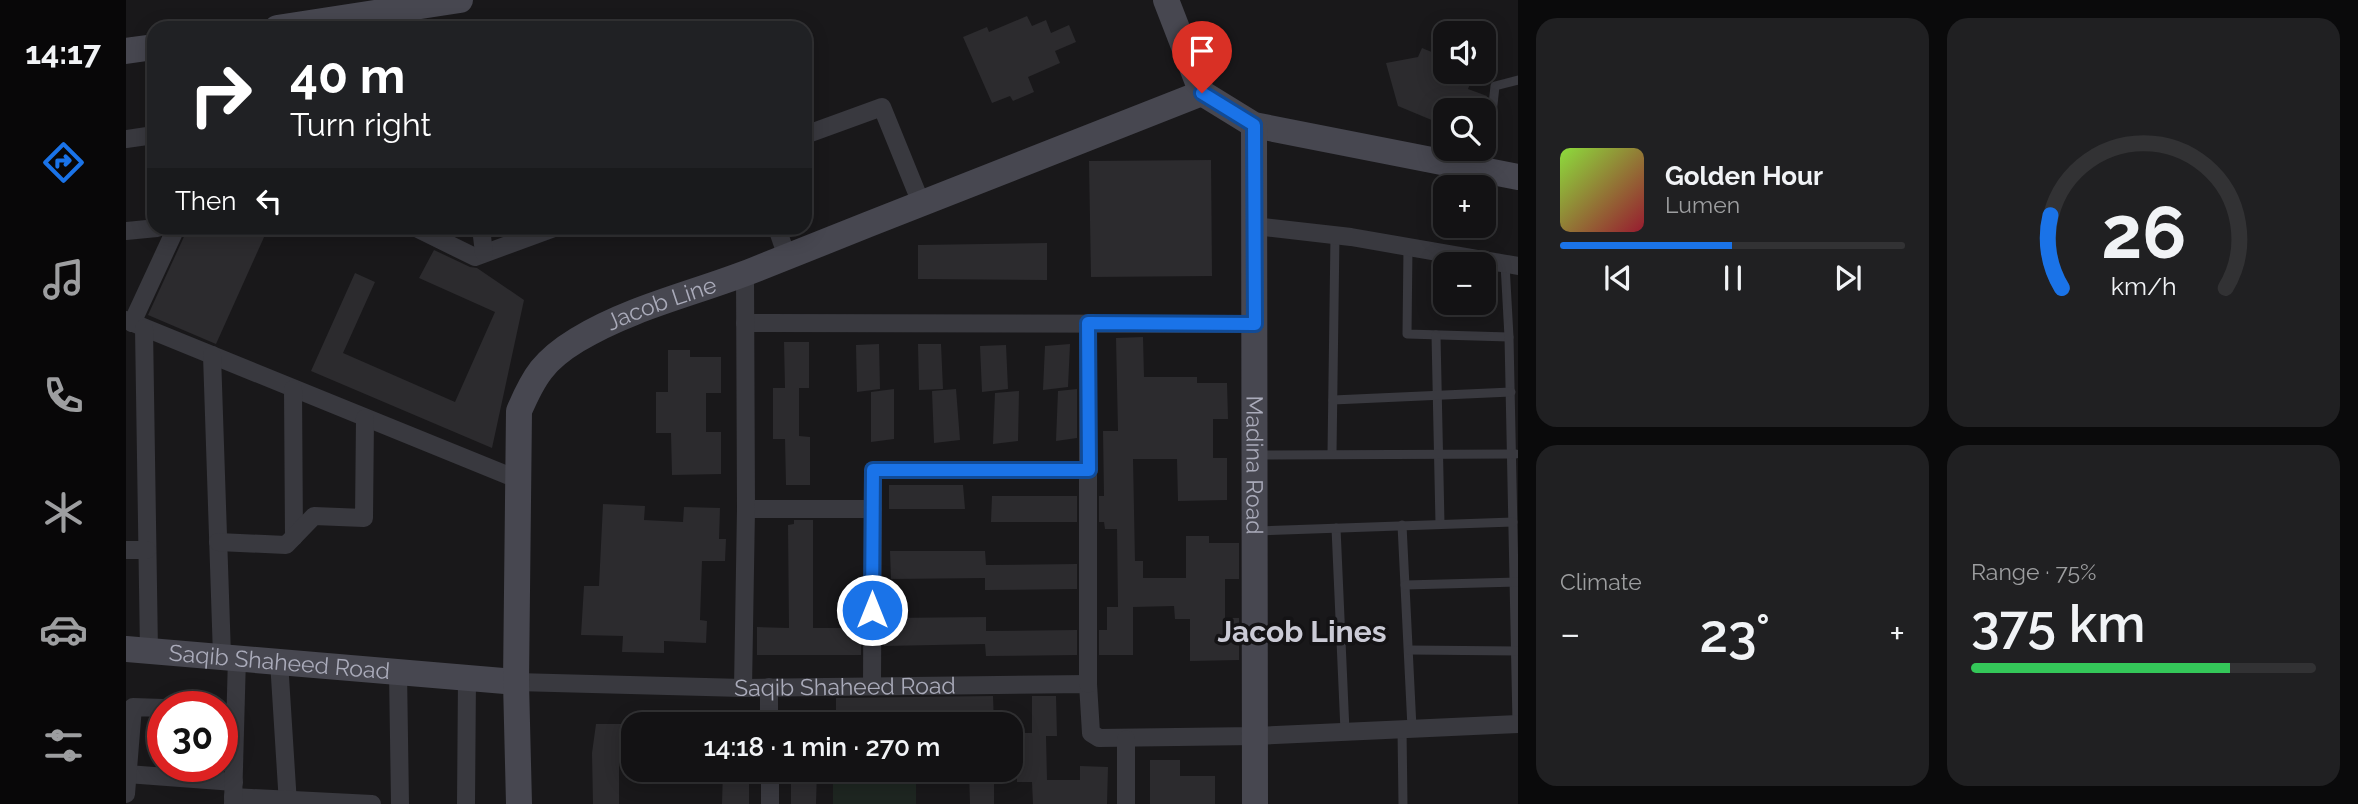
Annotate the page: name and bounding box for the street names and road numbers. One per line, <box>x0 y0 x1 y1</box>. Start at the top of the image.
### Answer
street label: Jacob Line <box>602 271 720 335</box>
street label: Madina Road <box>1241 395 1269 535</box>
street label: Saqib Shaheed Road <box>168 639 391 684</box>
street label: Saqib Shaheed Road <box>734 672 956 701</box>

